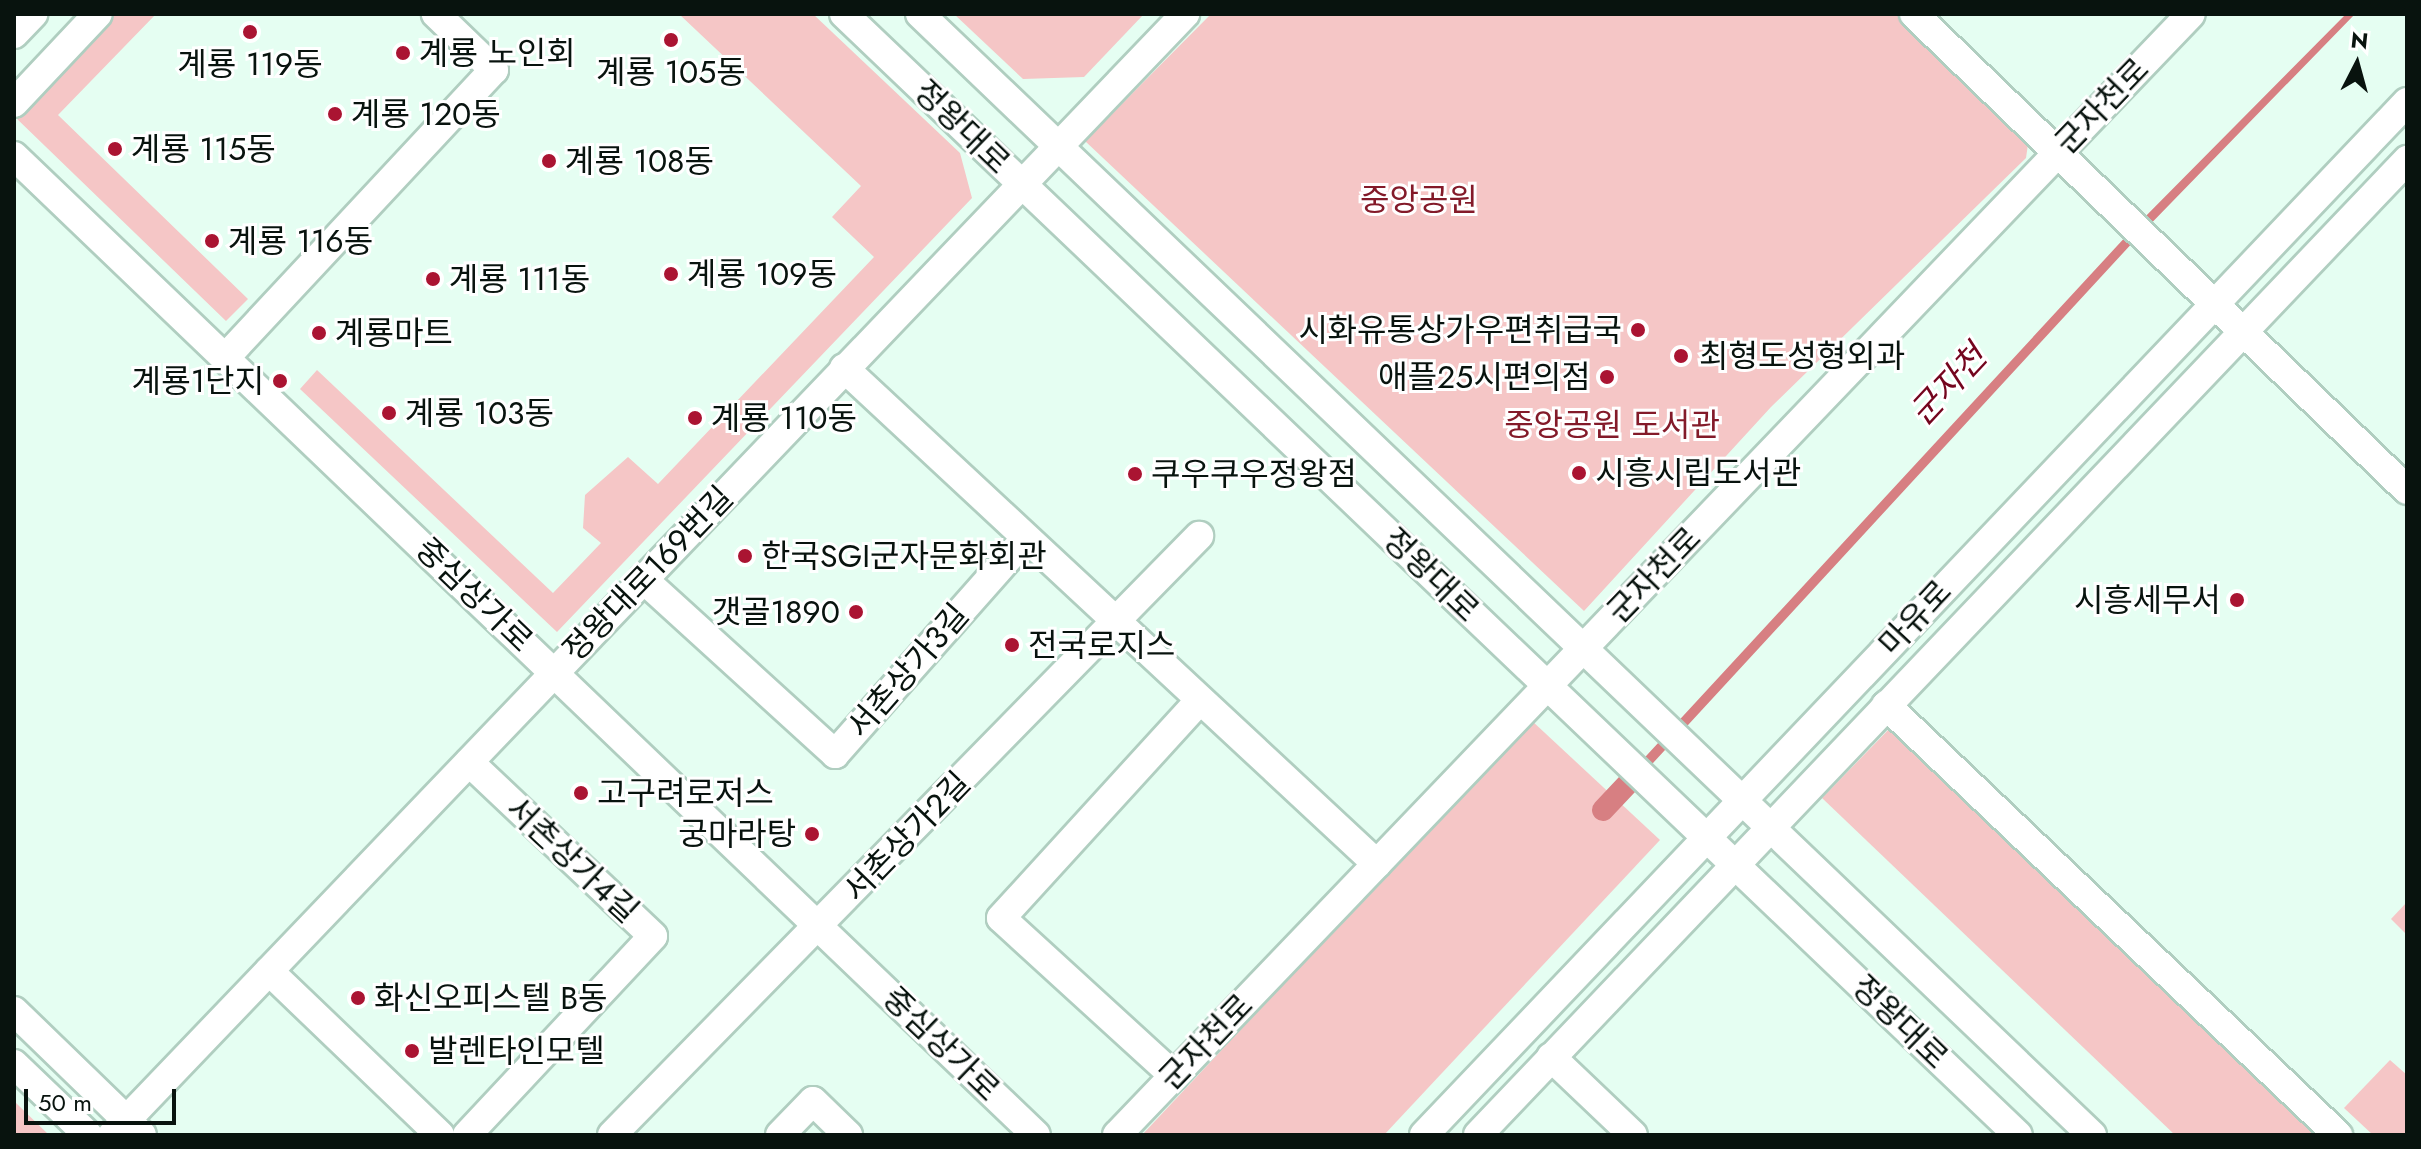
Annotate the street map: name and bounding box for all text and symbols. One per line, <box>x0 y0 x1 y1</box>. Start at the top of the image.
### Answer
marker: 계룡 119동 <box>241 23 259 41</box>
text: N <box>2349 23 2370 57</box>
north arrow <box>2317 24 2397 104</box>
marker: 계룡 105동 <box>662 31 680 49</box>
place label: 계룡 노인회 <box>419 34 576 72</box>
marker: 계룡 노인회 <box>394 44 412 62</box>
place label: 계룡 119동 <box>177 45 323 83</box>
street label: 군자천로 <box>2047 50 2157 162</box>
place label: 계룡 105동 <box>596 53 746 91</box>
street label: 정왕대로 <box>906 72 1018 182</box>
place label: 계룡 120동 <box>351 95 501 133</box>
marker: 계룡 120동 <box>326 105 344 123</box>
place label: 계룡 115동 <box>131 130 276 168</box>
marker: 계룡 115동 <box>106 140 124 158</box>
place label: 계룡 108동 <box>565 142 714 180</box>
marker: 계룡 108동 <box>540 152 558 170</box>
park label: 중앙공원 <box>1360 181 1478 219</box>
place label: 계룡 116동 <box>228 222 373 260</box>
marker: 계룡 116동 <box>203 232 221 250</box>
place label: 계룡 109동 <box>687 255 837 293</box>
place label: 계룡 111동 <box>449 260 590 298</box>
marker: 계룡 109동 <box>662 265 680 283</box>
marker: 계룡 111동 <box>424 270 442 288</box>
place label: 시화유통상가우편취급국 <box>1298 311 1622 349</box>
place label: 계룡마트 <box>335 314 453 352</box>
marker: 시화유통상가우편취급국 <box>1629 321 1647 339</box>
marker: 계룡마트 <box>310 324 328 342</box>
place label: 최형도성형외과 <box>1699 337 1905 375</box>
water label: 군자천 <box>1901 337 1995 433</box>
marker: 최형도성형외과 <box>1670 345 1692 367</box>
place label: 애플25시편의점 <box>1378 358 1591 396</box>
place label: 계룡1단지 <box>132 362 264 400</box>
marker: 애플25시편의점 <box>1598 368 1616 386</box>
marker: 계룡1단지 <box>271 372 289 390</box>
place label: 계룡 103동 <box>405 394 554 432</box>
place label: 계룡 110동 <box>711 399 857 437</box>
marker: 계룡 103동 <box>380 404 398 422</box>
park label: 중앙공원 도서관 <box>1504 406 1720 444</box>
marker: 계룡 110동 <box>686 409 704 427</box>
place label: 시흥시립도서관 <box>1595 454 1801 492</box>
place label: 쿠우쿠우정왕점 <box>1151 455 1357 493</box>
marker: 시흥시립도서관 <box>1570 464 1588 482</box>
marker: 쿠우쿠우정왕점 <box>1126 465 1144 483</box>
street label: 정왕대로169번길 <box>555 479 741 669</box>
street label: 군자천로 <box>1599 519 1709 631</box>
street label: 정왕대로 <box>1375 520 1487 630</box>
street label: 중심상가로 <box>408 530 540 660</box>
place label: 한국SGI군자문화회관 <box>761 537 1047 575</box>
marker: 한국SGI군자문화회관 <box>736 547 754 565</box>
street label: 마유로 <box>1871 573 1959 663</box>
place label: 시흥세무서 <box>2074 581 2221 619</box>
marker: 시흥세무서 <box>2228 591 2246 609</box>
place label: 갯골1890 <box>712 593 840 631</box>
street label: 서촌상가3길 <box>839 596 977 746</box>
marker: 갯골1890 <box>847 603 865 621</box>
place label: 전국로지스 <box>1028 626 1175 664</box>
marker: 전국로지스 <box>1003 636 1021 654</box>
street label: 서촌상가2길 <box>836 764 978 910</box>
place label: 고구려로저스 <box>597 774 774 812</box>
marker: 고구려로저스 <box>572 784 590 802</box>
street label: 서촌상가4길 <box>498 789 646 931</box>
place label: 궁마라탕 <box>678 815 796 853</box>
marker: 궁마라탕 <box>803 825 821 843</box>
street label: 정왕대로 <box>1844 967 1956 1077</box>
place label: 화신오피스텔 B동 <box>374 979 608 1017</box>
street label: 중심상가로 <box>875 979 1007 1109</box>
street label: 군자천로 <box>1151 986 1261 1098</box>
marker: 화신오피스텔 B동 <box>349 989 367 1007</box>
place label: 발렌타인모텔 <box>428 1032 605 1070</box>
marker: 발렌타인모텔 <box>403 1042 421 1060</box>
scale bar <box>28 1073 180 1123</box>
text: 50 m <box>38 1085 92 1120</box>

